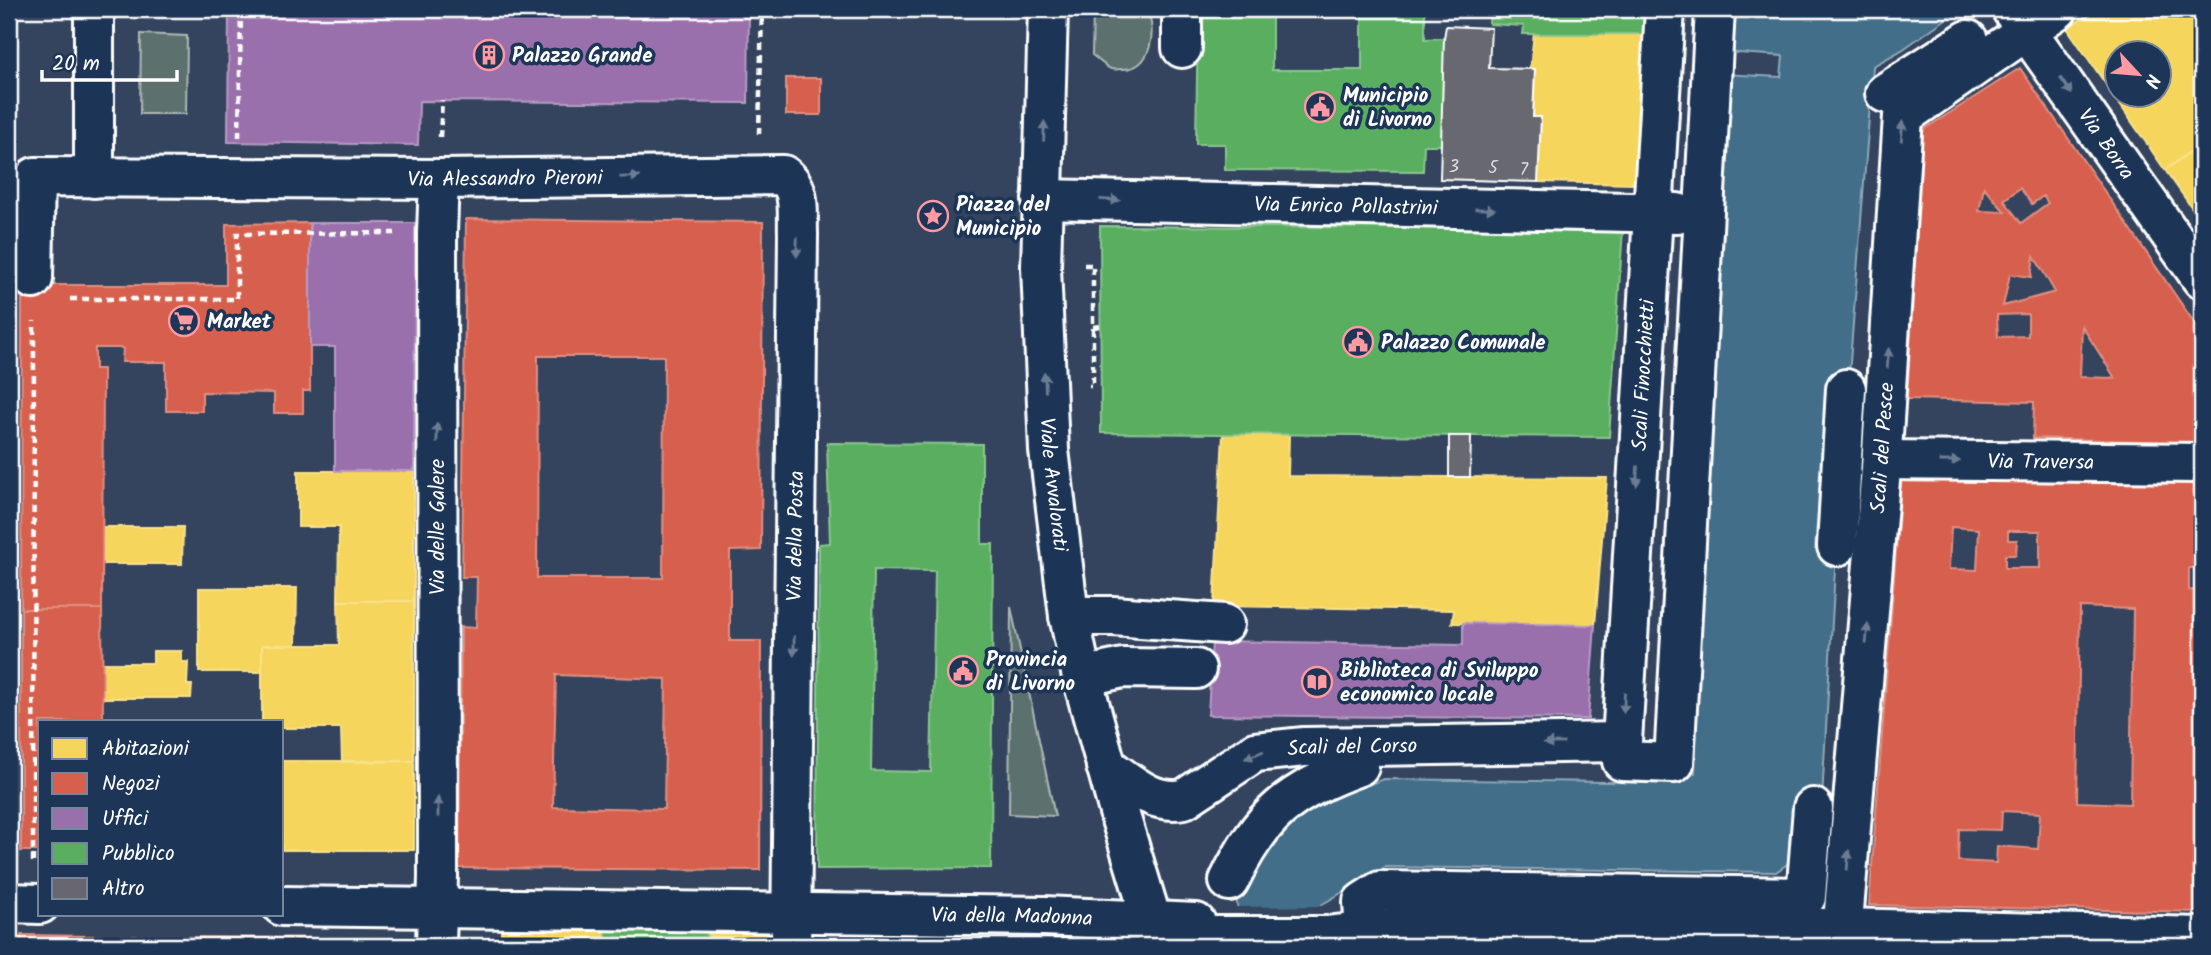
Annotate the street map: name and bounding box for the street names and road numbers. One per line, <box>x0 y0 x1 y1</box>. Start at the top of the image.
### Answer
street label: Via Borra <box>2069 102 2142 187</box>
street label: Via Alessandro Pieroni <box>408 162 604 197</box>
street label: Via Enrico Pollastrini <box>1254 189 1439 226</box>
street label: Scali Finocchietti <box>1624 298 1665 451</box>
street label: Scali del Pesce <box>1862 381 1904 515</box>
street label: Viale Avvalorati <box>1030 417 1076 554</box>
street label: Via Traversa <box>1988 446 2094 480</box>
street label: Via delle Galere <box>422 458 455 595</box>
street label: Via della Posta <box>779 470 814 602</box>
street label: Scali del Corso <box>1286 730 1417 767</box>
street label: Via della Madonna <box>931 900 1093 936</box>

